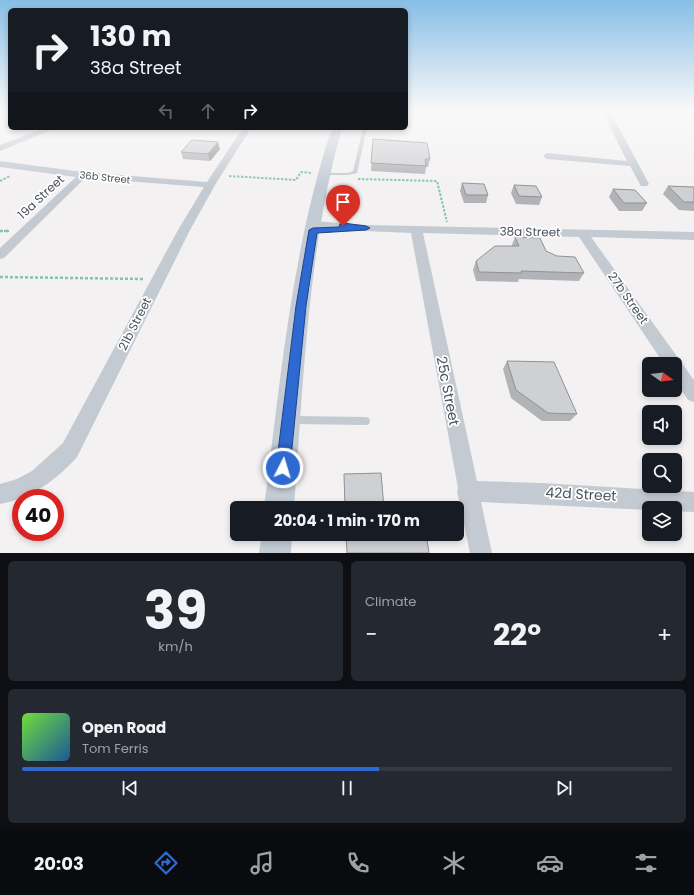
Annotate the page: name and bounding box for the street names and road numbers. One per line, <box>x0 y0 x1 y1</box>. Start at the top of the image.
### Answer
street label: 36b Street <box>79 167 131 188</box>
street label: 19a Street <box>14 171 68 223</box>
street label: 38a Street <box>499 222 561 241</box>
street label: 27b Street <box>604 268 653 327</box>
street label: 21b Street <box>114 294 155 353</box>
street label: 25c Street <box>431 355 465 427</box>
street label: 42d Street <box>545 482 617 506</box>

